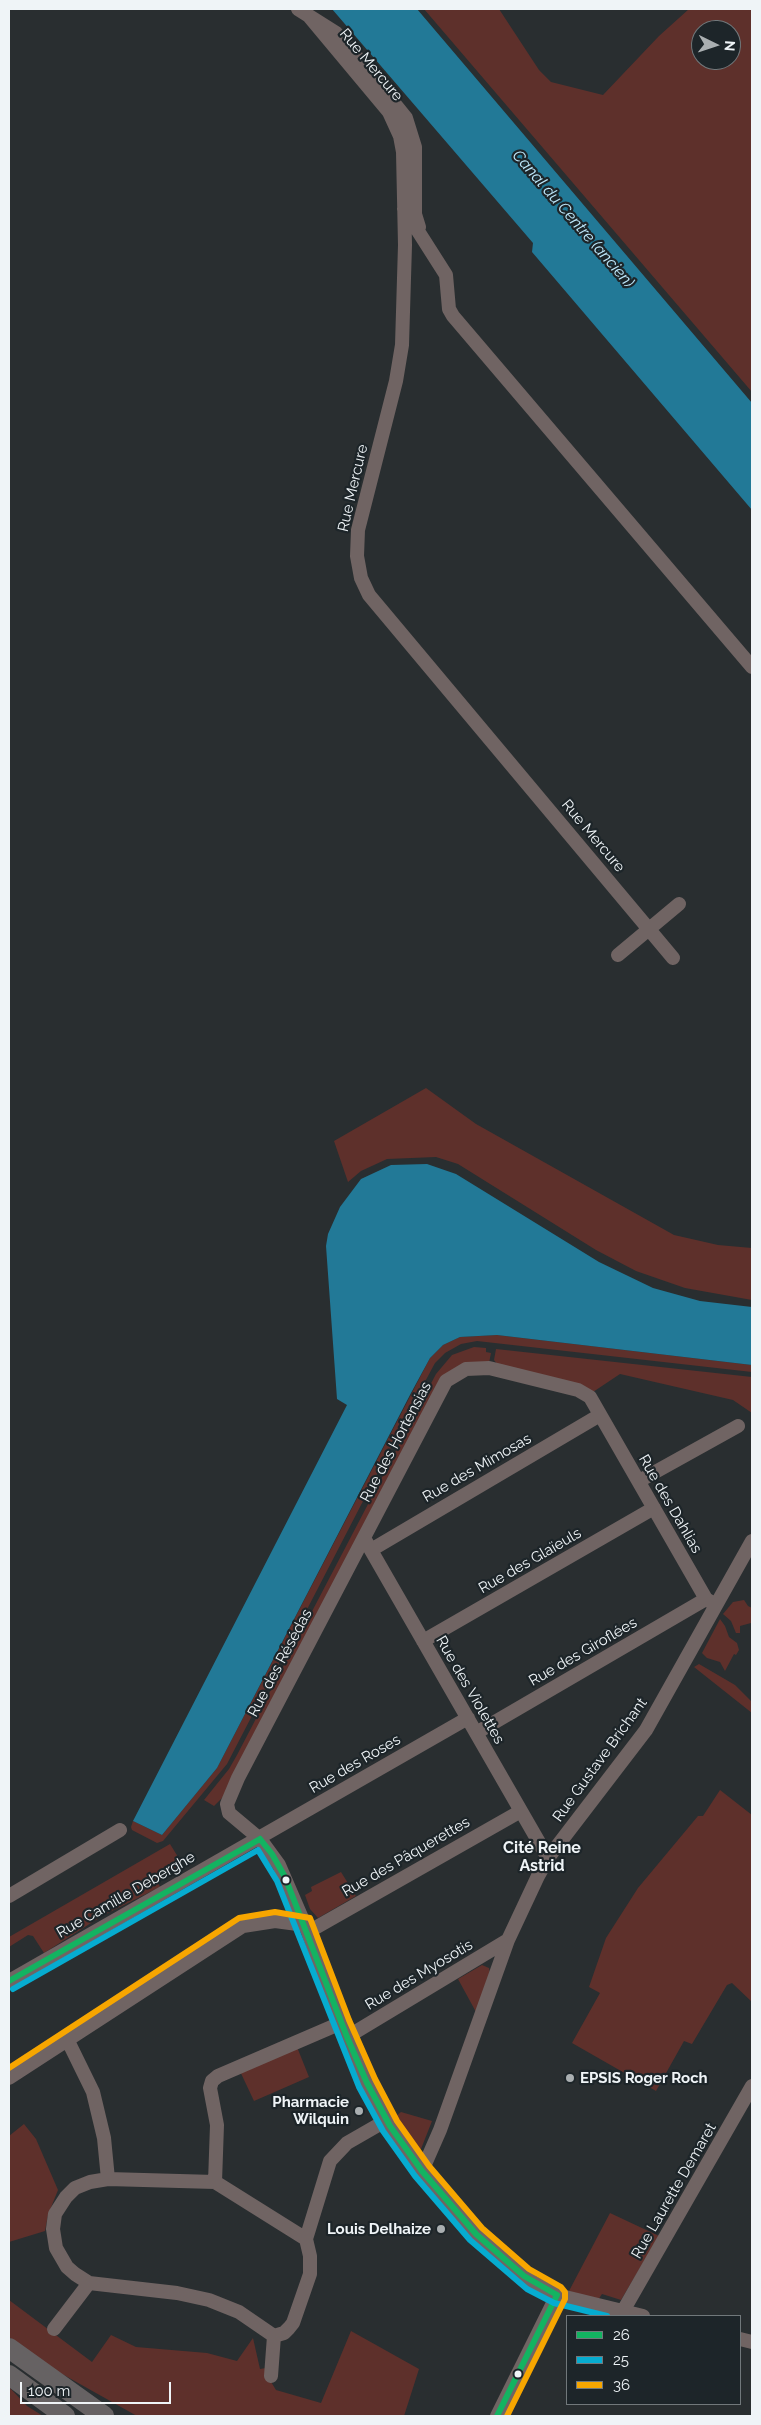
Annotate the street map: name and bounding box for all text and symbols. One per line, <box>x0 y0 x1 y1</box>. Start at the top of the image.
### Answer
north arrow <box>691 20 741 70</box>
street label: Rue Mercure <box>335 25 407 105</box>
text: N <box>722 40 738 52</box>
water label: Canal du Centre (ancien) <box>508 146 638 292</box>
street label: Rue Mercure <box>334 443 372 533</box>
street label: Rue Mercure <box>557 796 629 876</box>
street label: Rue des Hortensias <box>357 1379 435 1505</box>
street label: Rue des Mimosas <box>420 1430 534 1506</box>
street label: Rue des Dahlias <box>635 1452 705 1556</box>
street label: Rue des Glaïeuls <box>475 1524 585 1598</box>
street label: Rue des Résédas <box>244 1606 316 1720</box>
street label: Rue des Giroflées <box>526 1614 640 1690</box>
street label: Rue des Violettes <box>432 1633 508 1747</box>
street label: Rue Gustave Brichant <box>549 1695 651 1825</box>
street label: Rue des Roses <box>306 1731 404 1797</box>
street label: Rue des Pâquerettes <box>339 1813 473 1901</box>
district label: Cité Reine Astrid <box>503 1838 581 1876</box>
street label: Rue Camille Deberghe <box>54 1848 198 1942</box>
unlabelled marker <box>281 1875 291 1885</box>
street label: Rue des Myosotis <box>362 1936 476 2014</box>
place label: EPSIS Roger Roch <box>580 2069 708 2087</box>
marker: EPSIS Roger Roch <box>564 2072 576 2084</box>
place label: Pharmacie Wilquin <box>272 2093 349 2128</box>
marker: Pharmacie Wilquin <box>353 2105 365 2117</box>
street label: Rue Laurette Demaret <box>628 2120 720 2262</box>
place label: Louis Delhaize <box>327 2220 431 2238</box>
marker: Louis Delhaize <box>435 2223 447 2235</box>
legend <box>566 2315 741 2405</box>
text: 26 <box>613 2326 630 2344</box>
text: 25 <box>613 2351 629 2369</box>
unlabelled marker <box>513 2369 523 2379</box>
scale bar <box>22 2372 174 2404</box>
text: 36 <box>613 2376 630 2394</box>
text: 100 m <box>28 2382 70 2400</box>

